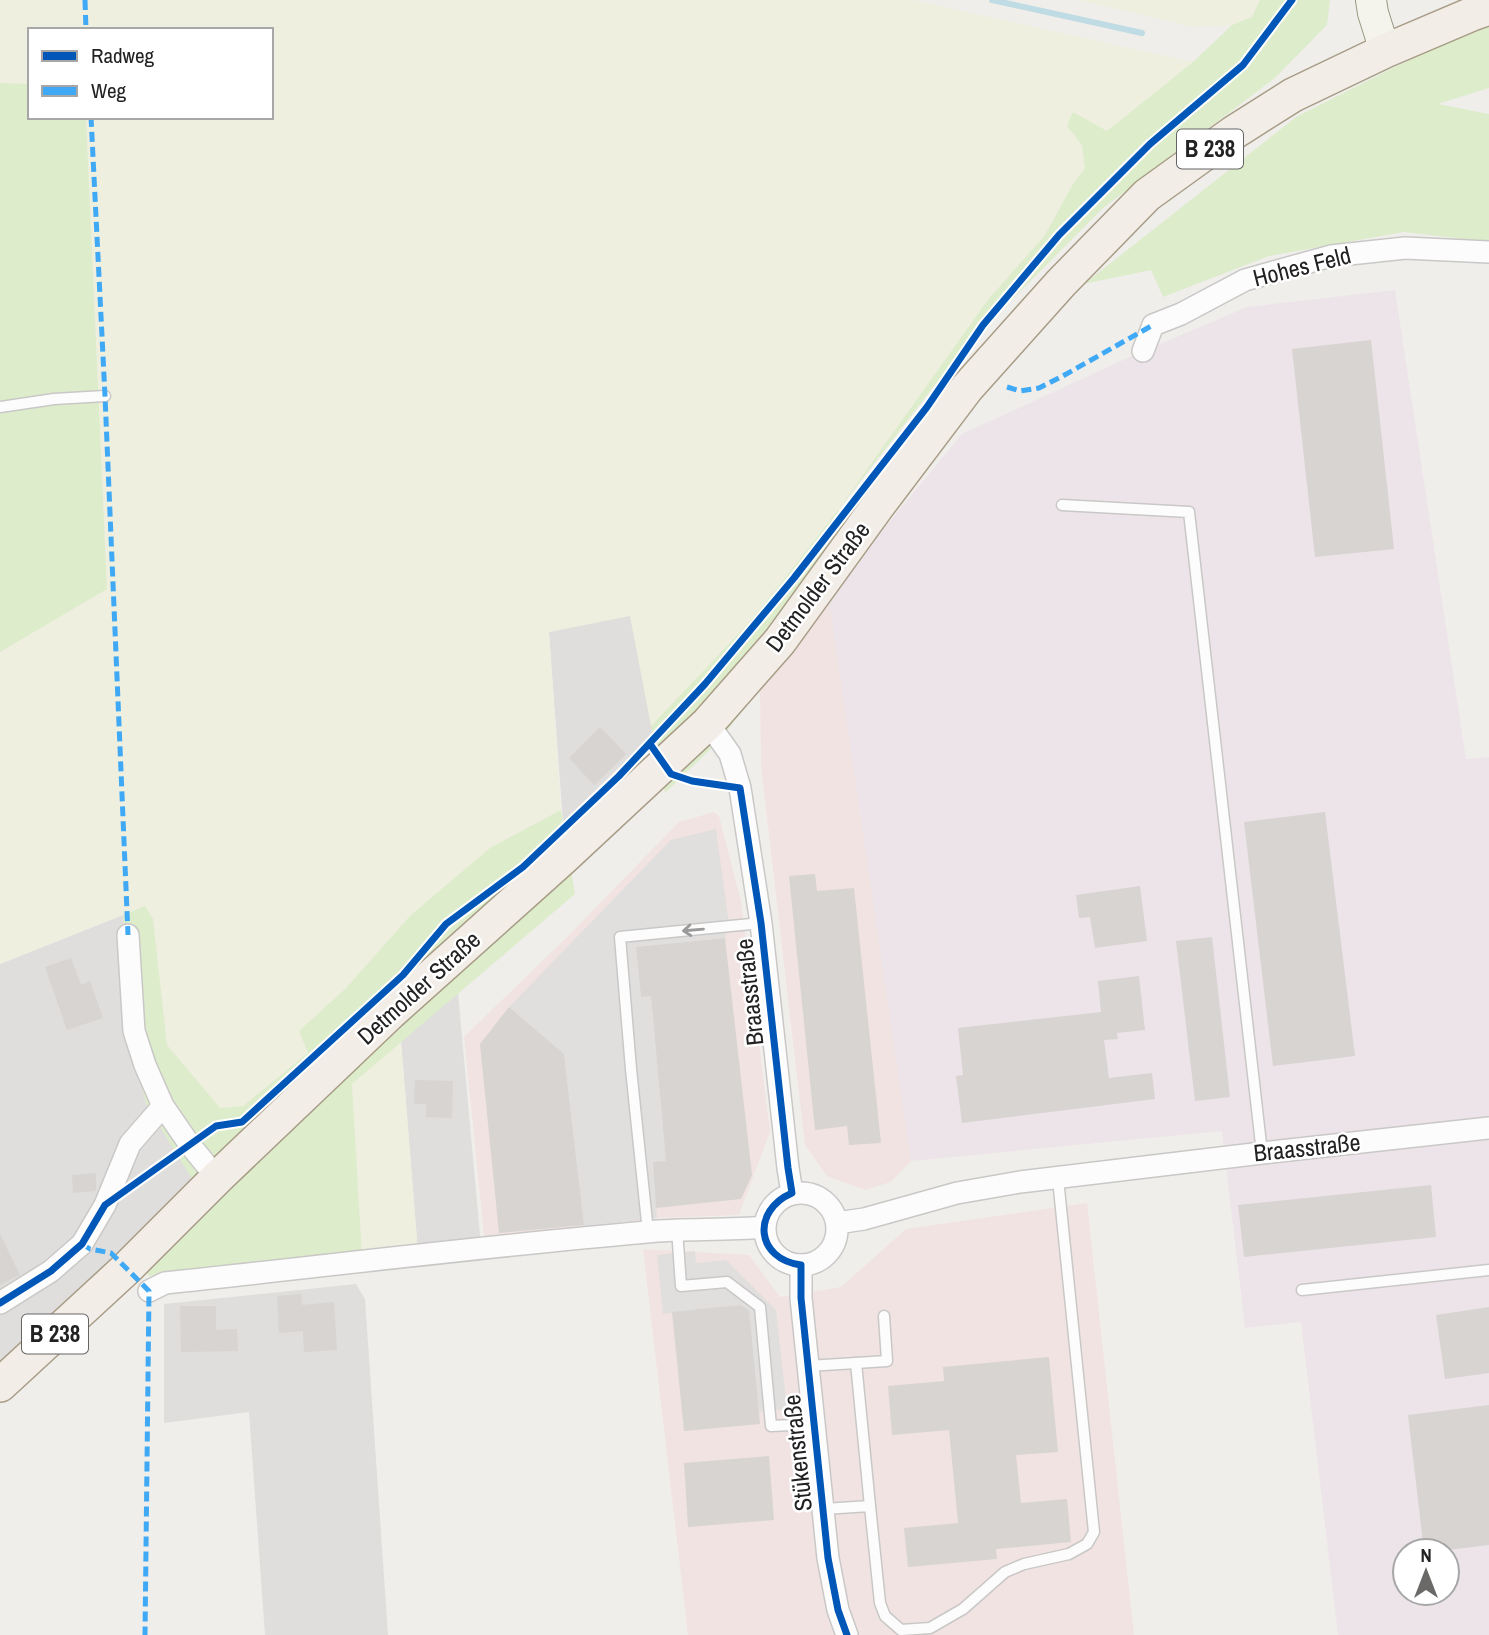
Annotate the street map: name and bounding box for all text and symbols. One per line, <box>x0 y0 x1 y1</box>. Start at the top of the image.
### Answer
legend <box>28 28 273 119</box>
text: Radweg <box>91 41 155 70</box>
text: Weg <box>91 76 127 105</box>
road number: B 238 <box>1177 130 1243 168</box>
street label: Hohes Feld <box>1250 238 1354 294</box>
street label: Detmolder Straße <box>758 515 877 658</box>
street label: Detmolder Straße <box>350 923 487 1051</box>
one-way arrow <box>683 924 705 937</box>
street label: Braasstraße <box>727 937 771 1047</box>
street label: Braasstraße <box>1252 1125 1362 1169</box>
road number: B 238 <box>22 1315 88 1354</box>
street label: Stükenstraße <box>775 1393 819 1513</box>
north arrow <box>1391 1537 1461 1607</box>
text: N <box>1420 1542 1432 1568</box>

